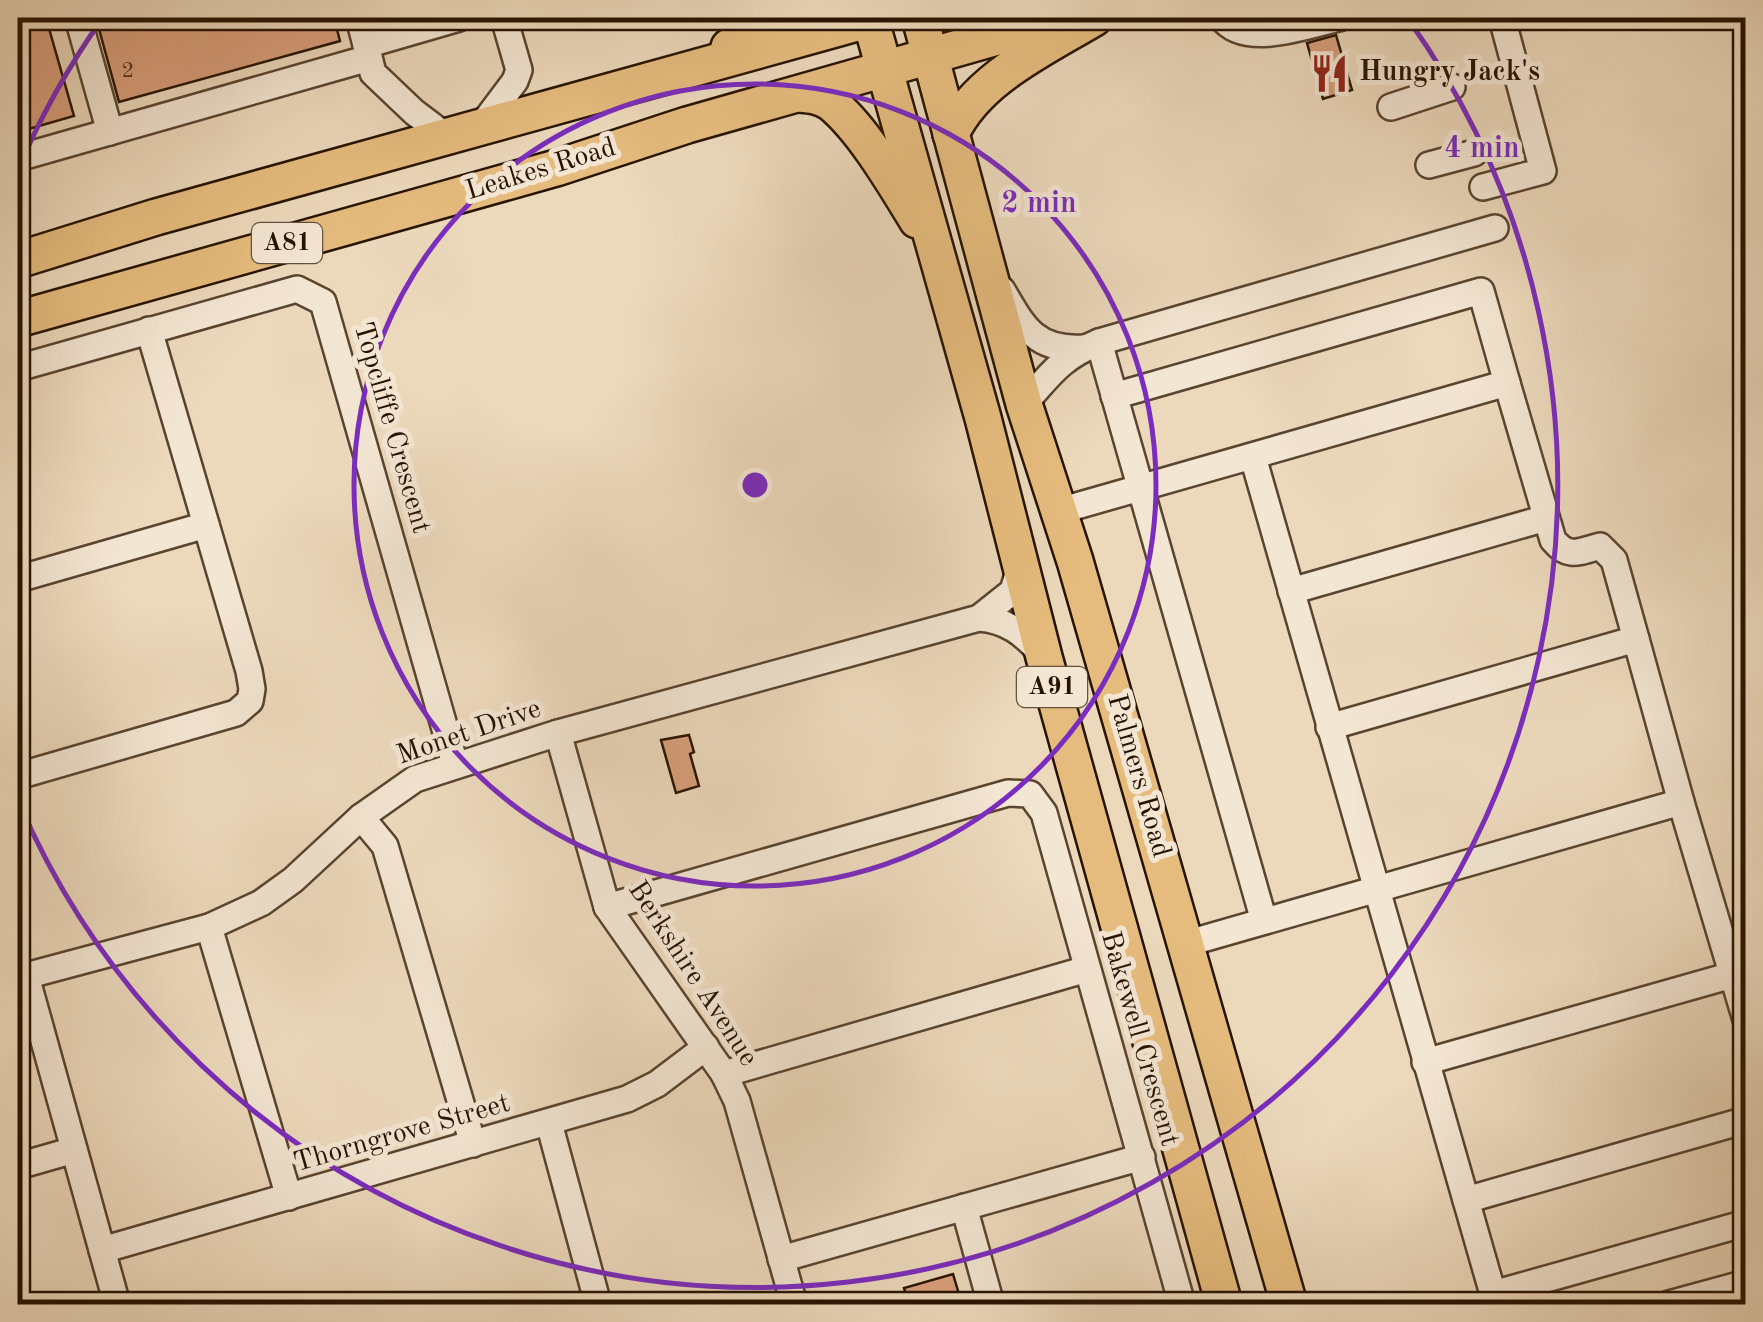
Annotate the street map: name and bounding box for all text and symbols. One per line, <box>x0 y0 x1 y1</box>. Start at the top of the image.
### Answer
restaurant icon: Hungry Jack's <box>1308 52 1350 94</box>
place label: Hungry Jack's <box>1359 59 1540 87</box>
house number: 2 <box>122 60 134 82</box>
street label: Leakes Road <box>463 134 619 206</box>
text: 4 min <box>1444 134 1520 164</box>
text: 2 min <box>1001 189 1077 219</box>
road number: A81 <box>252 223 322 263</box>
street label: Topcliffe Crescent <box>347 319 435 537</box>
centre of rings <box>737 467 773 503</box>
road number: A91 <box>1017 667 1087 707</box>
street label: Palmers Road <box>1101 691 1175 861</box>
street label: Monet Drive <box>393 695 545 771</box>
street label: Berkshire Avenue <box>622 876 762 1072</box>
street label: Bakewell Crescent <box>1095 928 1183 1150</box>
street label: Thorngrove Street <box>291 1090 513 1178</box>

